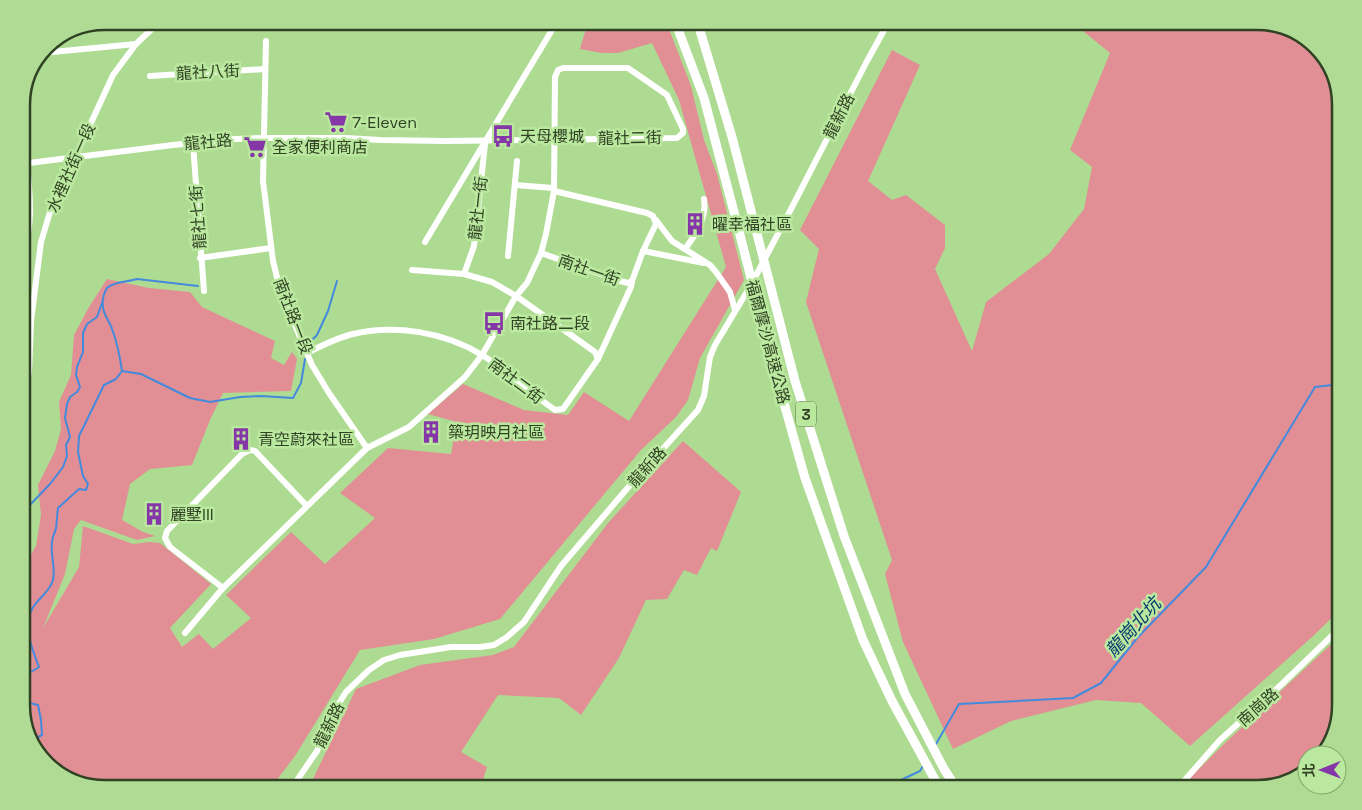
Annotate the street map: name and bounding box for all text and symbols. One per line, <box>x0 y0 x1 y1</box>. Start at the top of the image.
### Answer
street label: 龍社八街 <box>175 60 241 84</box>
street label: 龍新路 <box>819 90 859 142</box>
supermarket icon: 7-Eleven <box>323 109 349 135</box>
place label: 7-Eleven <box>352 112 417 133</box>
street label: 水裡社街一段 <box>42 120 100 216</box>
bus stop icon: 天母櫻城 <box>490 123 516 149</box>
place label: 天母櫻城 <box>520 126 584 147</box>
street label: 龍社二街 <box>598 127 662 149</box>
street label: 龍社路 <box>183 129 233 155</box>
supermarket icon: 全家便利商店 <box>242 134 268 160</box>
place label: 全家便利商店 <box>272 137 368 158</box>
street label: 龍社一街 <box>464 175 492 241</box>
street label: 龍社七街 <box>185 184 211 250</box>
building icon: 曜幸福社區 <box>682 211 708 237</box>
place label: 曜幸福社區 <box>712 214 792 235</box>
street label: 南社一街 <box>555 250 623 290</box>
street label: 南社路一段 <box>269 275 317 357</box>
street label: 福爾摩沙高速公路 <box>741 277 795 407</box>
bus stop icon: 南社路二段 <box>481 310 507 336</box>
place label: 南社路二段 <box>510 313 590 334</box>
street label: 南社二街 <box>484 353 548 409</box>
road number: 3 <box>796 402 816 426</box>
building icon: 築玥映月社區 <box>418 419 444 445</box>
place label: 築玥映月社區 <box>448 422 544 443</box>
building icon: 青空蔚來社區 <box>228 426 254 452</box>
place label: 青空蔚來社區 <box>258 429 354 450</box>
street label: 龍新路 <box>623 442 671 492</box>
building icon: 麗墅III <box>141 501 167 527</box>
place label: 麗墅III <box>170 504 214 525</box>
water label: 龍崗北坑 <box>1100 590 1168 661</box>
street label: 南崗路 <box>1233 683 1283 731</box>
street label: 龍新路 <box>309 699 349 751</box>
north arrow <box>1297 745 1347 795</box>
text: 北 <box>1300 763 1318 777</box>

